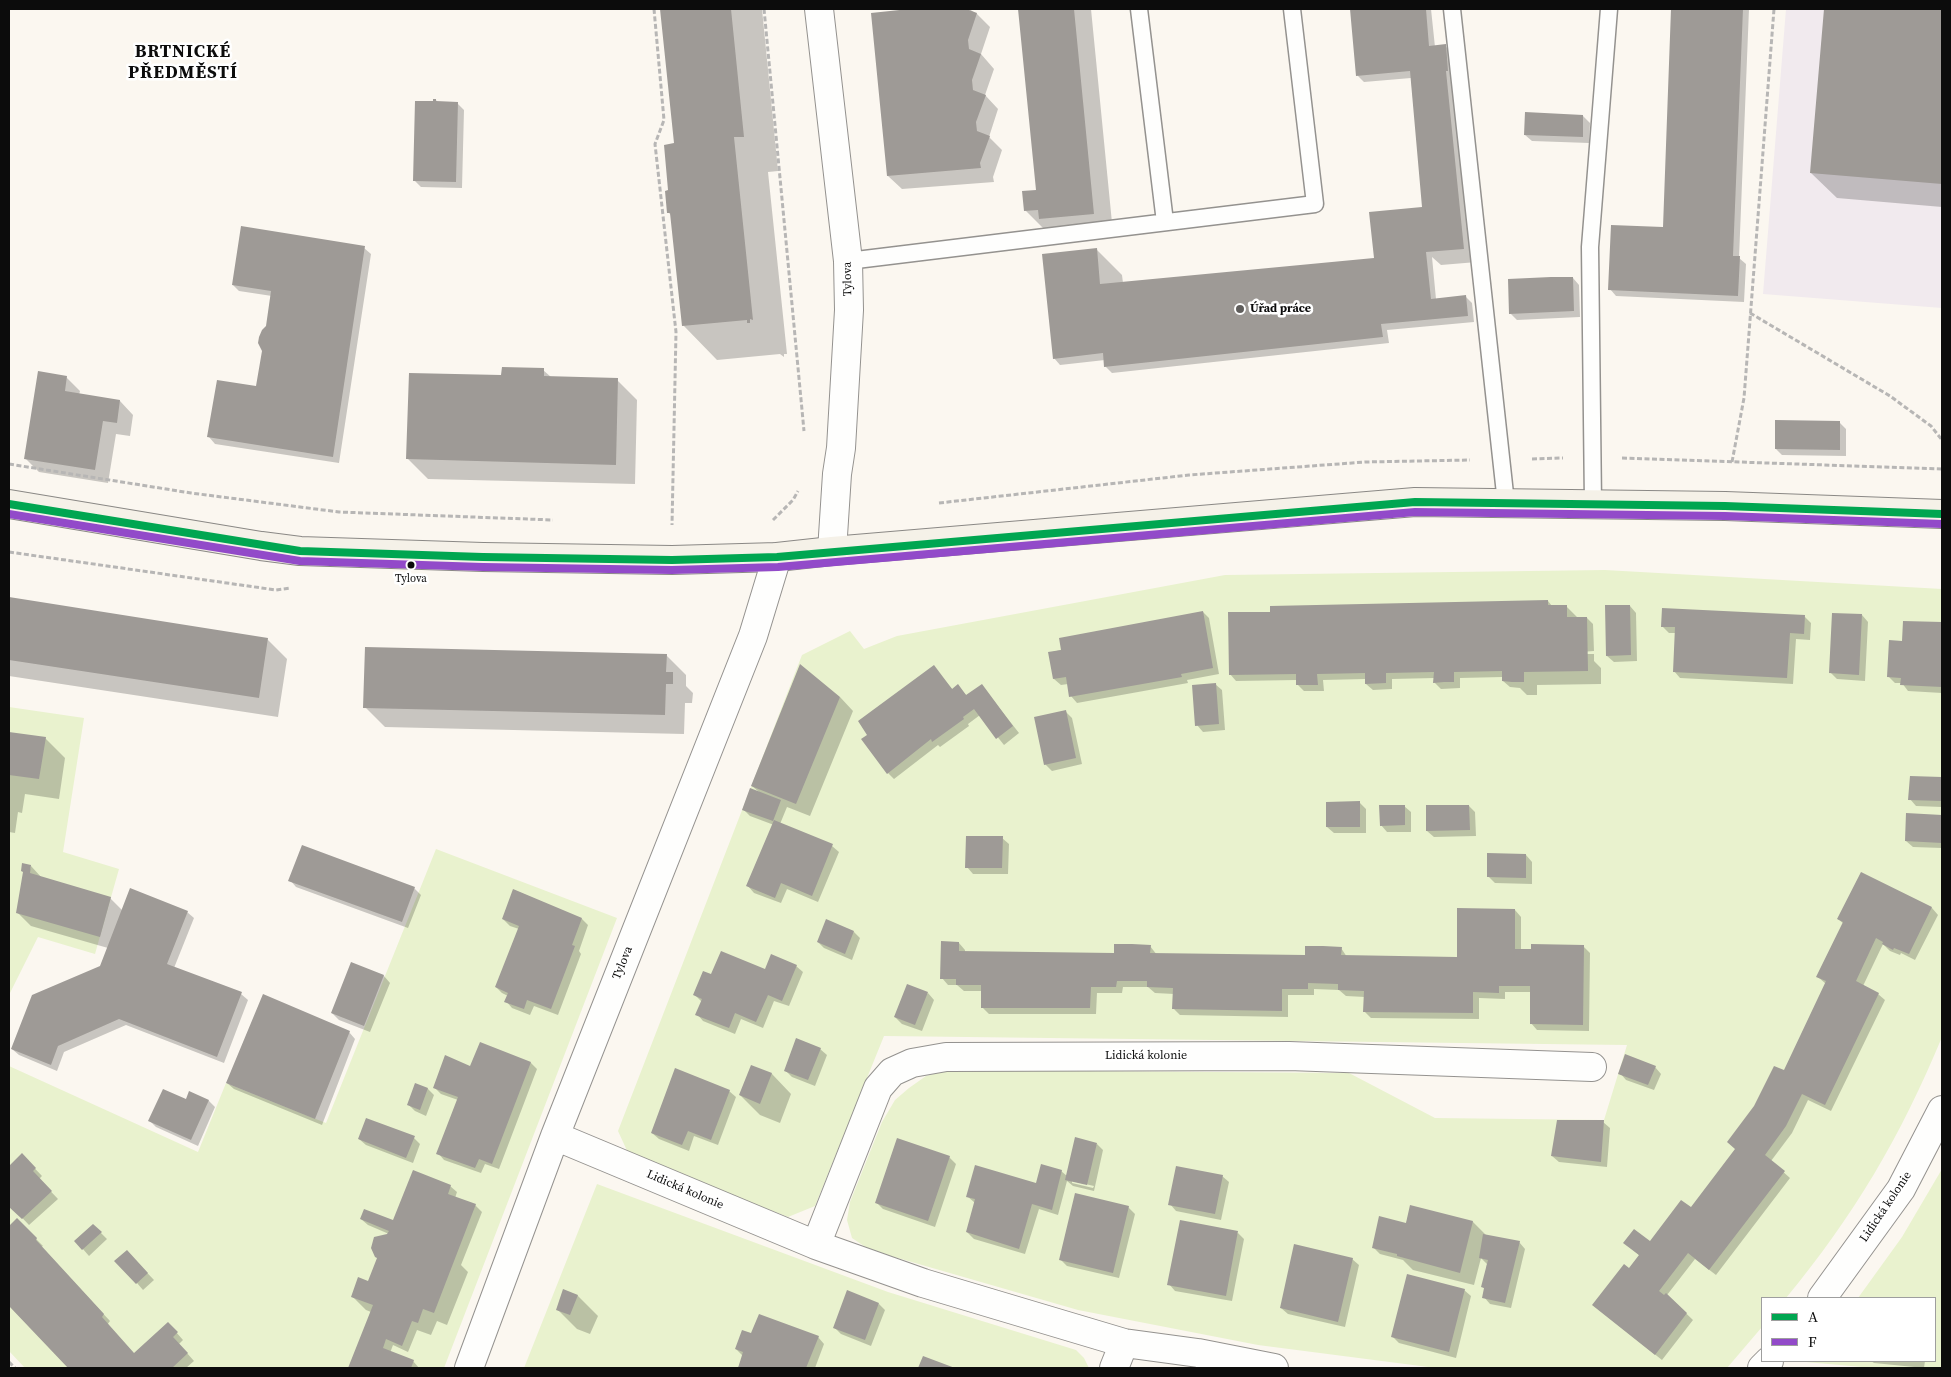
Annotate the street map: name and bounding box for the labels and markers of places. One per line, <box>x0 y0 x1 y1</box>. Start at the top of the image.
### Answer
place label: Úřad práce <box>1250 302 1311 316</box>
marker: Úřad práce <box>1234 303 1246 315</box>
marker: Tylova <box>406 560 416 570</box>
place label: Tylova <box>395 572 427 586</box>

